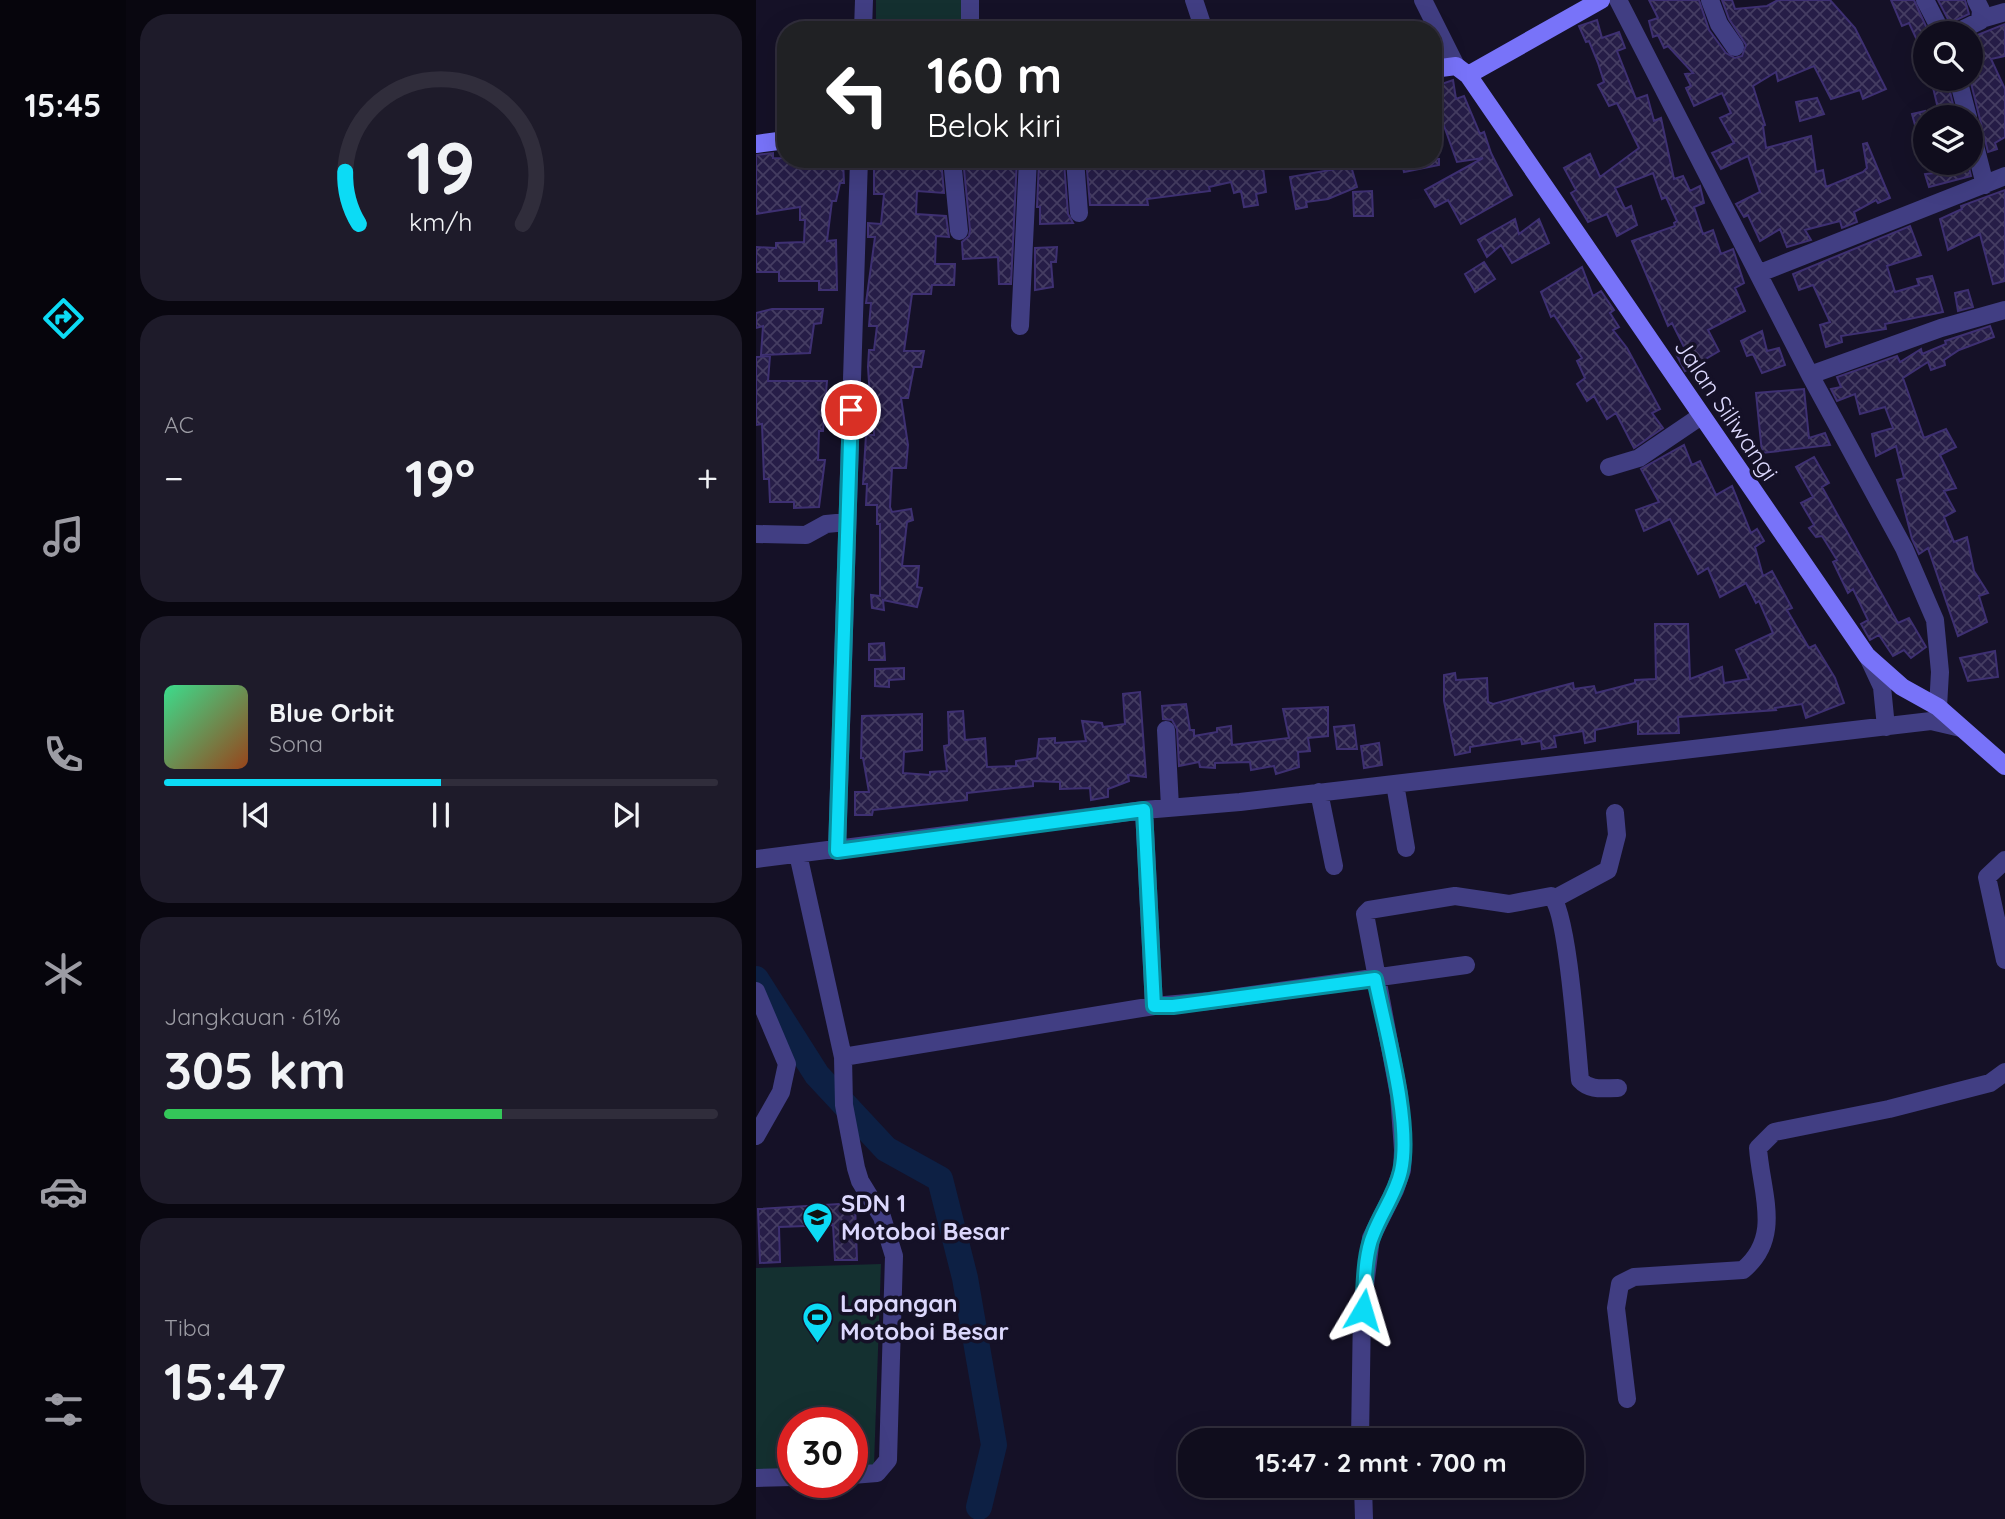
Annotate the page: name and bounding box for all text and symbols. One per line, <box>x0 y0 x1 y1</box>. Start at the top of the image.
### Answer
map controls <box>1913 21 1983 175</box>
button: search <box>1913 21 1983 91</box>
text: 160 m <box>927 44 1062 105</box>
icon: left <box>812 49 903 140</box>
text: 15:45 <box>25 85 101 125</box>
text: Belok kiri <box>927 105 1061 145</box>
button: layers <box>1913 105 1983 175</box>
text: 19 <box>406 121 476 212</box>
text: km/h <box>409 205 473 236</box>
icon: directions <box>39 294 88 343</box>
street label: Jalan Siliwangi <box>1668 333 1785 486</box>
pin <box>821 380 881 440</box>
icon: arrive <box>832 391 870 429</box>
text: AC <box>164 410 194 439</box>
text: 19° <box>405 445 475 510</box>
text: − <box>164 454 184 502</box>
text: + <box>697 454 718 502</box>
icon: music <box>39 512 88 561</box>
text: Blue Orbit <box>269 696 395 729</box>
text: Sona <box>269 729 323 758</box>
icon: phone <box>39 730 88 779</box>
icon: previous <box>237 796 275 834</box>
icon: pause <box>422 796 460 834</box>
icon: next <box>607 796 645 834</box>
icon: climate <box>39 949 88 998</box>
text: Jangkauan · 61% <box>164 1002 341 1031</box>
text: 305 km <box>164 1037 346 1102</box>
icon: car <box>39 1167 88 1216</box>
place label: SDN 1 Motoboi Besar <box>841 1188 1010 1246</box>
school or university icon: SDN 1 Motoboi Besar <box>801 1201 835 1245</box>
position arrow <box>1326 1273 1400 1347</box>
place label: Lapangan Motoboi Besar <box>840 1288 1009 1346</box>
sports icon: Lapangan Motoboi Besar <box>800 1301 834 1345</box>
text: Tiba <box>164 1313 211 1342</box>
text: 15:47 <box>164 1348 286 1413</box>
icon: filters <box>39 1385 88 1434</box>
speed limit sign: 30 <box>777 1407 868 1498</box>
text: 15:47 · 2 mnt · 700 m <box>1255 1446 1507 1479</box>

